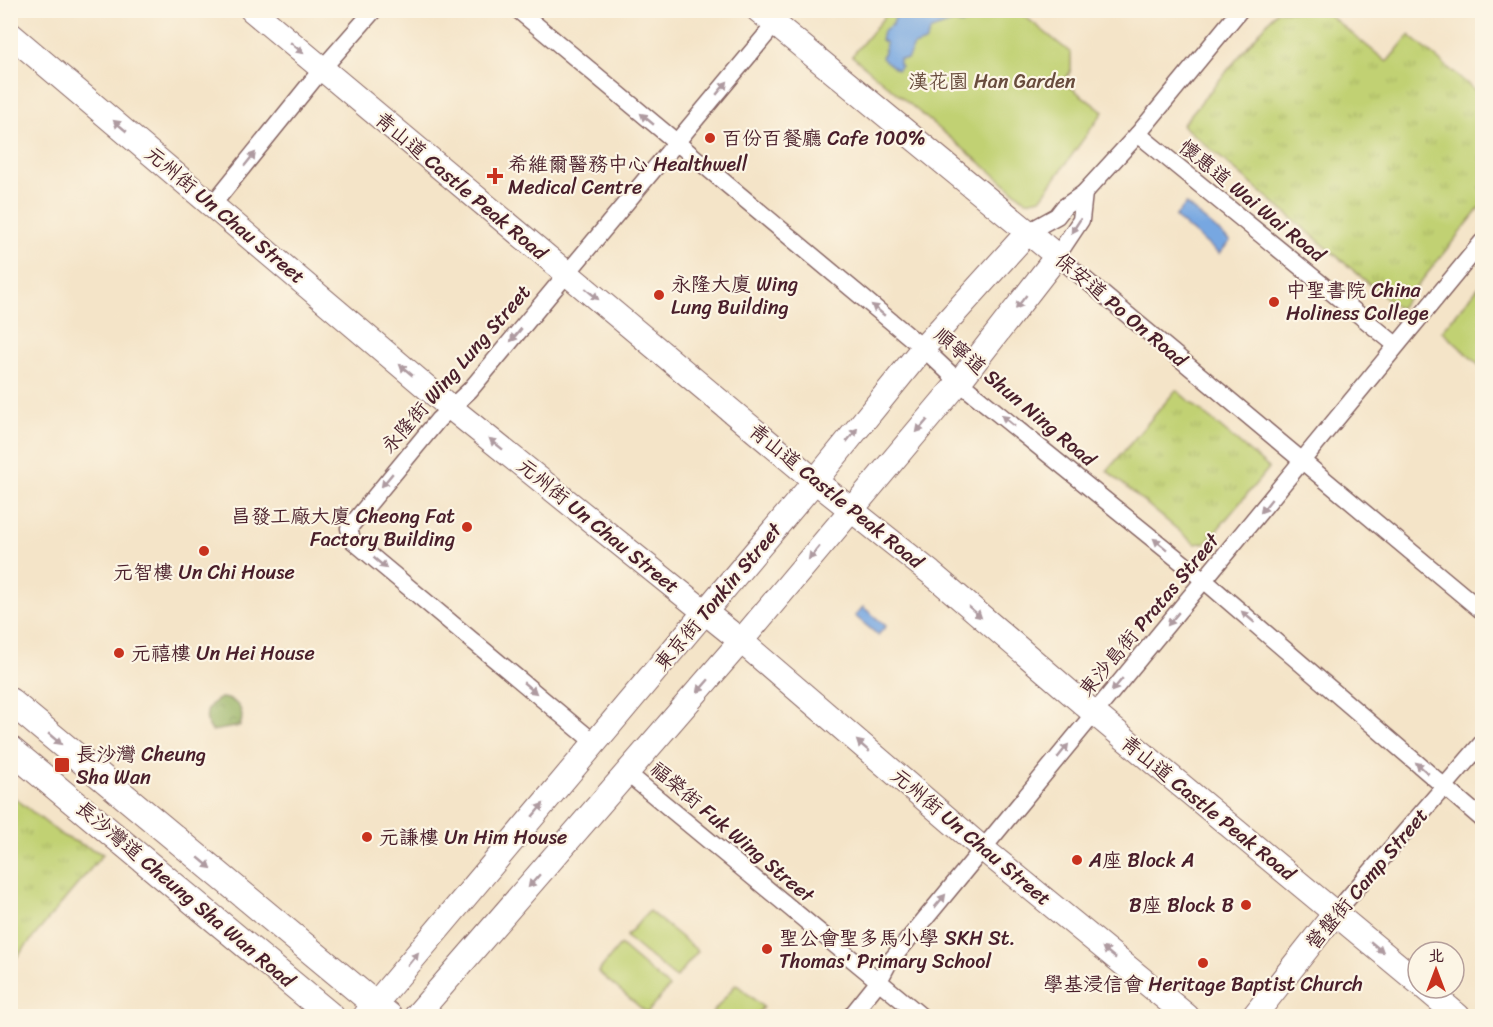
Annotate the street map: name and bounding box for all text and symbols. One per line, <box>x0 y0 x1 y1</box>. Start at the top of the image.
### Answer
one-way arrow <box>289 41 304 54</box>
park label: 漢花園 Han Garden <box>908 64 1076 99</box>
one-way arrow <box>715 81 727 96</box>
street label: 青山道 Castle Peak Road <box>366 103 557 270</box>
one-way arrow <box>640 113 655 126</box>
one-way arrow <box>112 120 128 133</box>
place label: 百份百餐廳 Cafe 100% <box>722 121 926 156</box>
marker: 百份百餐廳 Cafe 100% <box>703 131 717 145</box>
street label: 懷惠道 Wai Wai Road <box>1171 131 1334 272</box>
street label: 元州街 Un Chau Street <box>137 137 313 293</box>
place label: 希維爾醫務中心 Healthwell Medical Centre <box>508 147 748 205</box>
one-way arrow <box>243 151 256 167</box>
marker: 希維爾醫務中心 Healthwell Medical Centre <box>486 167 504 185</box>
one-way arrow <box>1070 218 1081 235</box>
street label: 保安道 Po On Road <box>1047 244 1196 377</box>
place label: 永隆大廈 Wing Lung Building <box>671 267 798 325</box>
place label: 中聖書院 China Holiness College <box>1286 273 1429 331</box>
street label: 永隆街 Wing Lung Street <box>372 276 540 462</box>
one-way arrow <box>584 287 599 300</box>
marker: 永隆大廈 Wing Lung Building <box>652 288 666 302</box>
one-way arrow <box>1015 294 1028 310</box>
marker: 中聖書院 China Holiness College <box>1267 295 1281 309</box>
one-way arrow <box>870 304 886 317</box>
street label: 順寧道 Shun Ning Road <box>926 318 1105 477</box>
one-way arrow <box>510 327 523 343</box>
one-way arrow <box>399 364 414 377</box>
street label: 青山道 Castle Peak Road <box>741 414 933 579</box>
one-way arrow <box>1001 416 1016 428</box>
one-way arrow <box>915 418 928 434</box>
one-way arrow <box>846 427 859 443</box>
one-way arrow <box>488 438 503 450</box>
street label: 元州街 Un Chau Street <box>509 449 687 603</box>
one-way arrow <box>381 472 394 487</box>
one-way arrow <box>1259 498 1272 514</box>
place label: 昌發工廠大廈 Cheong Fat Factory Building <box>231 499 455 557</box>
street label: 東京街 Tonkin Street <box>645 514 792 679</box>
marker: 昌發工廠大廈 Cheong Fat Factory Building <box>460 520 474 534</box>
street label: 東沙島街 Pratas Street <box>1070 524 1229 705</box>
one-way arrow <box>1153 538 1168 551</box>
marker: 元智樓 Un Chi House <box>197 544 211 558</box>
one-way arrow <box>808 545 821 560</box>
place label: 元智樓 Un Chi House <box>113 555 295 590</box>
one-way arrow <box>372 557 388 570</box>
one-way arrow <box>967 605 983 618</box>
one-way arrow <box>1167 611 1180 626</box>
one-way arrow <box>1241 611 1256 624</box>
place label: 元禧樓 Un Hei House <box>131 636 315 671</box>
marker: 元禧樓 Un Hei House <box>112 646 126 660</box>
one-way arrow <box>1111 677 1124 692</box>
one-way arrow <box>696 678 709 693</box>
one-way arrow <box>522 682 538 695</box>
street label: 青山道 Castle Peak Road <box>1113 726 1305 891</box>
one-way arrow <box>47 732 63 745</box>
place label: 長沙灣 Cheung Sha Wan <box>76 737 206 795</box>
one-way arrow <box>856 740 871 753</box>
one-way arrow <box>1057 743 1069 758</box>
street label: 福榮街 Fuk Wing Street <box>642 752 823 912</box>
marker: 長沙灣 Cheung Sha Wan <box>53 756 71 774</box>
street label: 元州街 Un Chau Street <box>883 759 1059 915</box>
one-way arrow <box>1414 761 1430 774</box>
street label: 長沙灣道 Cheung Sha Wan Road <box>67 791 304 998</box>
street label: 營盤街 Camp Street <box>1297 800 1437 958</box>
one-way arrow <box>532 802 545 818</box>
place label: 元謙樓 Un Him House <box>379 820 567 855</box>
marker: 元謙樓 Un Him House <box>360 830 374 844</box>
place label: A座 Block A <box>1088 843 1195 878</box>
marker: A座 Block A <box>1070 853 1084 867</box>
one-way arrow <box>198 856 213 869</box>
one-way arrow <box>528 873 541 888</box>
place label: B座 Block B <box>1129 888 1234 923</box>
one-way arrow <box>933 893 946 909</box>
marker: B座 Block B <box>1239 898 1253 912</box>
place label: 聖公會聖多馬小學 SKH St. Thomas' Primary School <box>779 921 1016 979</box>
north arrow <box>1406 940 1466 1000</box>
one-way arrow <box>1369 941 1385 954</box>
text: 北 <box>1428 941 1444 970</box>
marker: 聖公會聖多馬小學 SKH St. Thomas' Primary School <box>760 942 774 956</box>
one-way arrow <box>1101 946 1117 959</box>
one-way arrow <box>406 952 419 967</box>
marker: 學基浸信會 Heritage Baptist Church <box>1196 956 1210 970</box>
place label: 學基浸信會 Heritage Baptist Church <box>1043 967 1363 1002</box>

